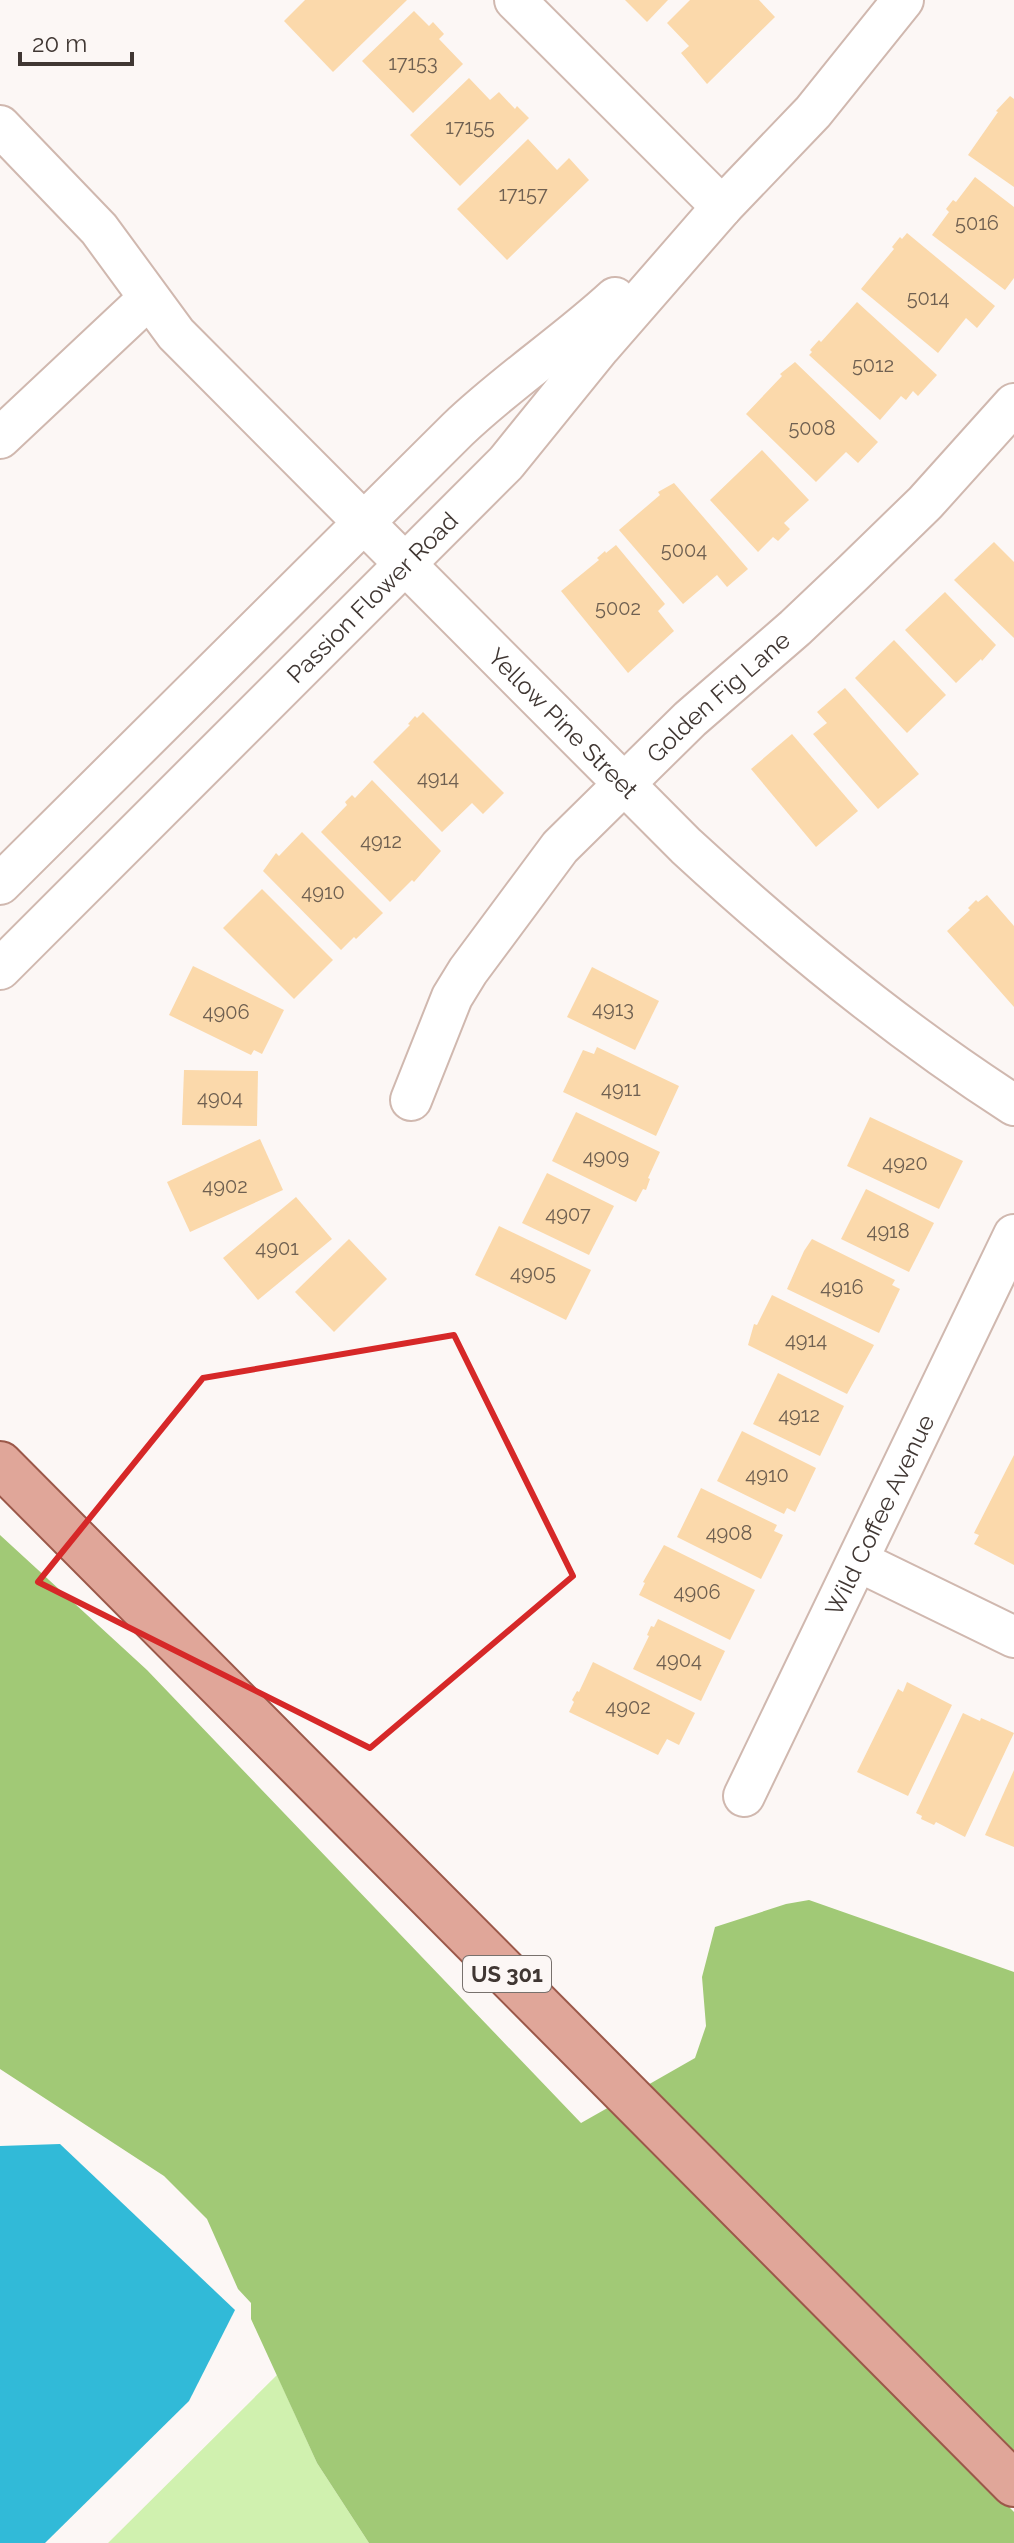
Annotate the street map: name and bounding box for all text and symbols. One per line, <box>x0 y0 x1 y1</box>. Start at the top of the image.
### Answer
scale bar <box>20 16 132 66</box>
text: 20 m <box>32 29 87 58</box>
house number: 17153 <box>388 51 438 75</box>
house number: 17155 <box>445 115 495 139</box>
house number: 17157 <box>498 182 548 206</box>
house number: 5016 <box>955 211 999 235</box>
house number: 5014 <box>907 286 949 310</box>
house number: 5012 <box>852 353 894 377</box>
house number: 5008 <box>788 416 836 440</box>
street label: Passion Flower Road <box>280 505 464 689</box>
house number: 5004 <box>661 538 707 562</box>
house number: 5002 <box>595 596 641 620</box>
street label: Golden Fig Lane <box>640 625 796 768</box>
street label: Yellow Pine Street <box>482 642 644 804</box>
house number: 4914 <box>417 766 459 790</box>
house number: 4912 <box>360 829 402 853</box>
house number: 4910 <box>301 880 345 904</box>
house number: 4913 <box>592 997 634 1021</box>
house number: 4906 <box>203 1000 249 1024</box>
house number: 4911 <box>601 1077 641 1101</box>
house number: 4904 <box>197 1086 243 1110</box>
house number: 4909 <box>583 1145 629 1169</box>
house number: 4920 <box>882 1151 928 1175</box>
house number: 4902 <box>202 1174 248 1198</box>
house number: 4907 <box>545 1202 591 1226</box>
house number: 4918 <box>866 1219 910 1243</box>
house number: 4901 <box>255 1236 299 1260</box>
house number: 4905 <box>510 1261 556 1285</box>
house number: 4916 <box>820 1275 864 1299</box>
house number: 4914 <box>785 1328 827 1352</box>
house number: 4912 <box>778 1403 820 1427</box>
street label: Wild Coffee Avenue <box>819 1409 940 1620</box>
house number: 4910 <box>745 1463 789 1487</box>
house number: 4908 <box>706 1521 752 1545</box>
house number: 4906 <box>674 1580 720 1604</box>
house number: 4904 <box>656 1648 702 1672</box>
house number: 4902 <box>605 1695 651 1719</box>
road number: US 301 <box>463 1956 551 1992</box>

